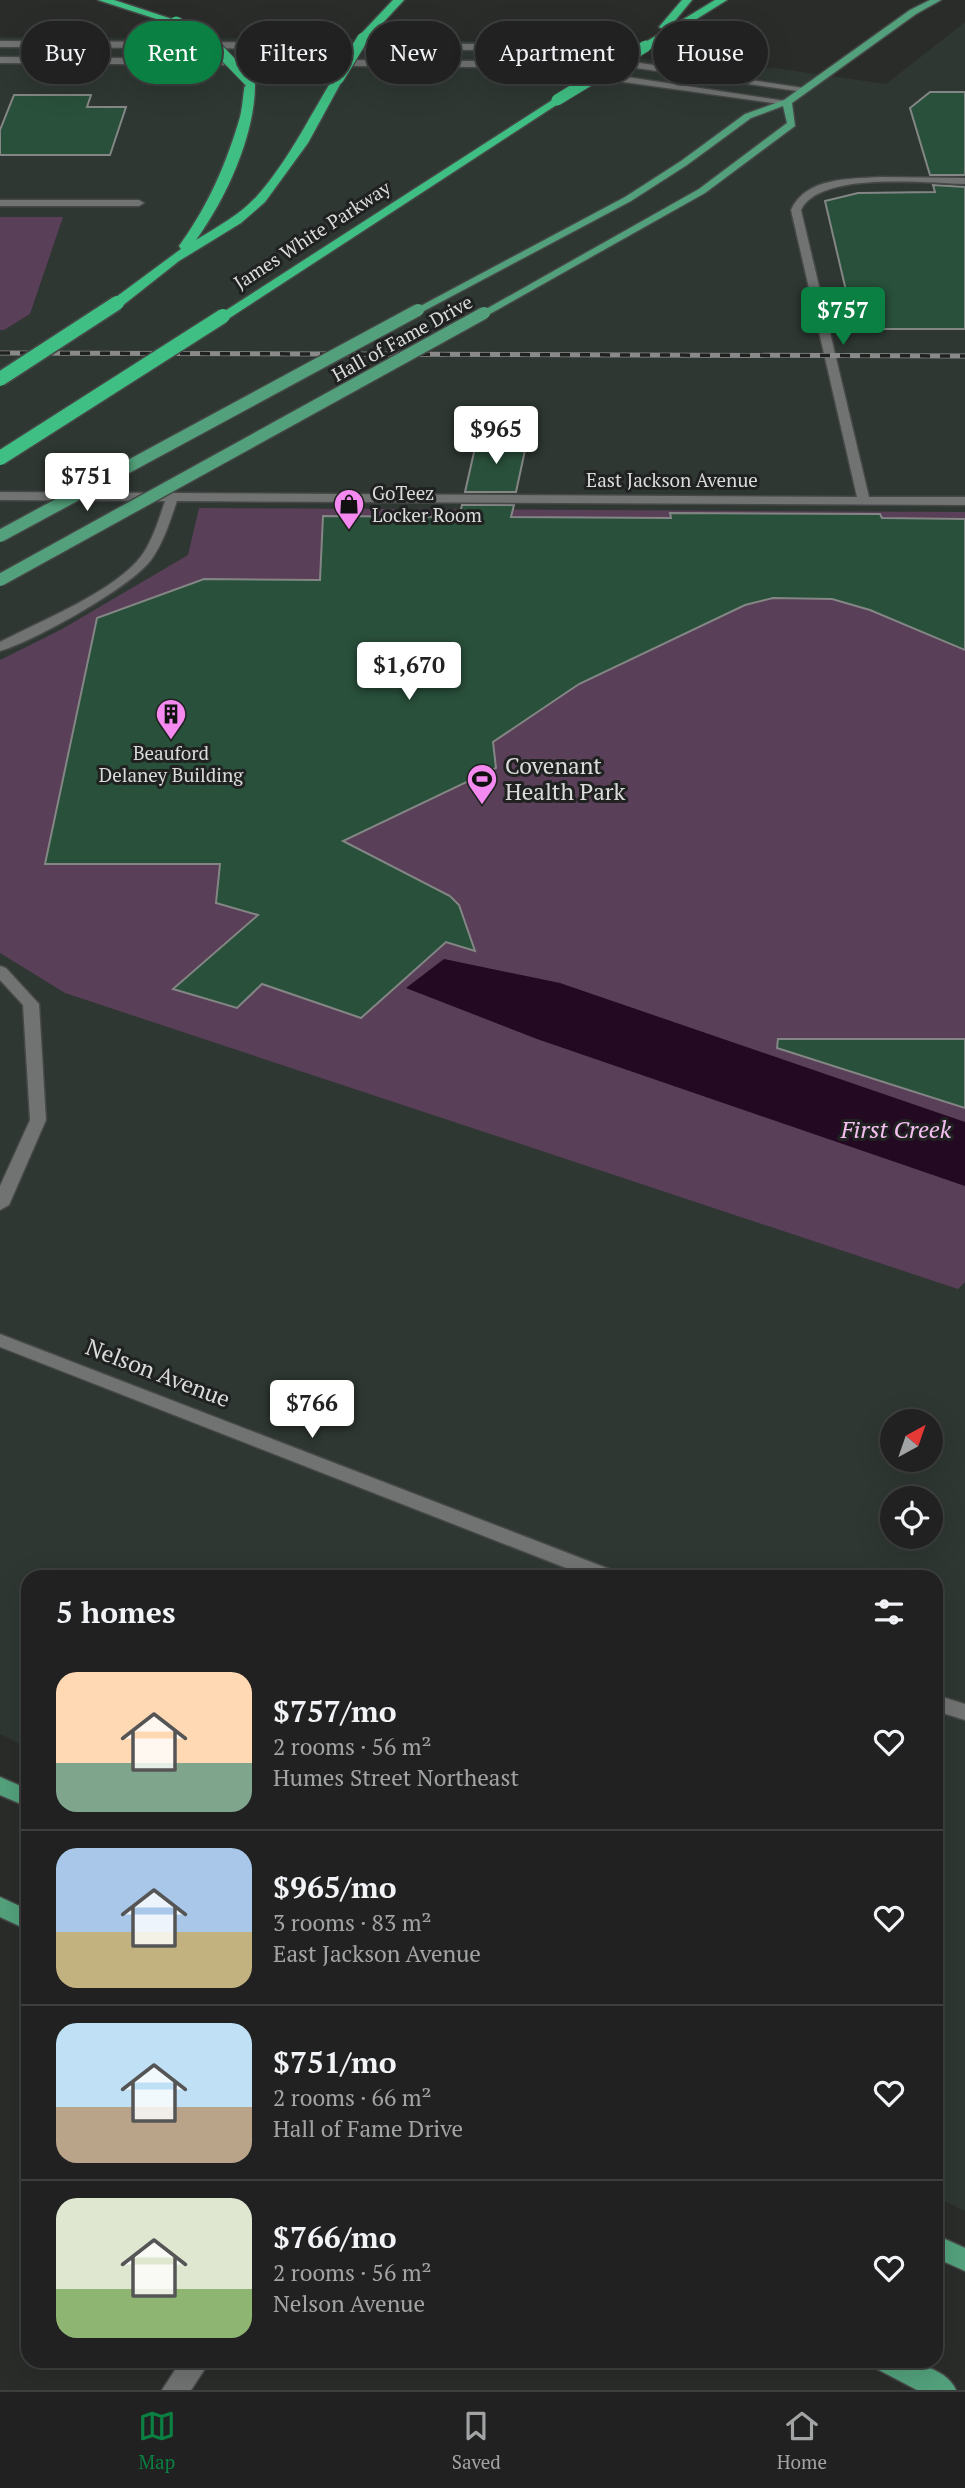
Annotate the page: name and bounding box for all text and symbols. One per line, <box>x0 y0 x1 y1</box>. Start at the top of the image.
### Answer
chip: Buy <box>21 21 110 84</box>
chip: Rent <box>124 21 222 84</box>
chip: Filters <box>236 21 352 84</box>
chip: New <box>366 21 461 84</box>
chip: Apartment <box>475 21 639 84</box>
chip: House <box>653 21 768 84</box>
street label: James White Parkway <box>229 174 395 295</box>
pin: $757 <box>802 288 884 347</box>
street label: Hall of Fame Drive <box>327 289 476 387</box>
text: $757 <box>817 294 869 325</box>
pin: $965 <box>455 406 537 466</box>
text: $965 <box>470 413 522 444</box>
pin: $751 <box>46 454 128 513</box>
text: $751 <box>61 460 113 491</box>
street label: East Jackson Avenue <box>586 467 758 492</box>
place label: GoTeez Locker Room <box>372 480 483 527</box>
shop icon: GoTeez Locker Room <box>332 487 366 531</box>
pin: $1,670 <box>352 642 466 702</box>
text: $1,670 <box>373 649 445 680</box>
building icon: Beauford Delaney Building <box>154 697 188 741</box>
place label: Beauford Delaney Building <box>99 740 244 787</box>
place label: Covenant Health Park <box>505 750 626 807</box>
sports icon: Covenant Health Park <box>465 762 499 806</box>
water label: First Creek <box>840 1113 952 1145</box>
street label: Nelson Avenue <box>82 1331 235 1414</box>
pin: $766 <box>271 1380 353 1440</box>
text: $766 <box>286 1387 338 1418</box>
north arrow <box>880 1409 943 1472</box>
map controls <box>880 1409 943 1549</box>
button: locate <box>880 1486 943 1549</box>
text: 5 homes <box>56 1592 175 1632</box>
icon: filters <box>870 1593 908 1631</box>
text: $757/mo <box>273 1691 397 1731</box>
icon: home <box>112 1700 196 1784</box>
icon: heart <box>870 1723 908 1761</box>
text: 2 rooms · 56 m² <box>273 1731 432 1762</box>
text: Humes Street Northeast <box>273 1762 519 1793</box>
text: $965/mo <box>273 1867 397 1907</box>
icon: home <box>112 1876 196 1960</box>
icon: heart <box>870 1899 908 1937</box>
text: 3 rooms · 83 m² <box>273 1907 432 1938</box>
text: East Jackson Avenue <box>273 1938 481 1969</box>
text: $751/mo <box>273 2042 397 2082</box>
icon: home <box>112 2051 196 2135</box>
icon: heart <box>870 2074 908 2112</box>
text: 2 rooms · 66 m² <box>273 2082 432 2113</box>
text: Hall of Fame Drive <box>273 2113 463 2144</box>
text: $766/mo <box>273 2217 397 2257</box>
icon: home <box>112 2226 196 2310</box>
icon: heart <box>870 2249 908 2287</box>
text: 2 rooms · 56 m² <box>273 2257 432 2288</box>
text: Nelson Avenue <box>273 2288 425 2319</box>
tab: Map <box>138 2407 176 2474</box>
tab: Saved <box>452 2407 501 2474</box>
tab: Home <box>777 2407 827 2474</box>

